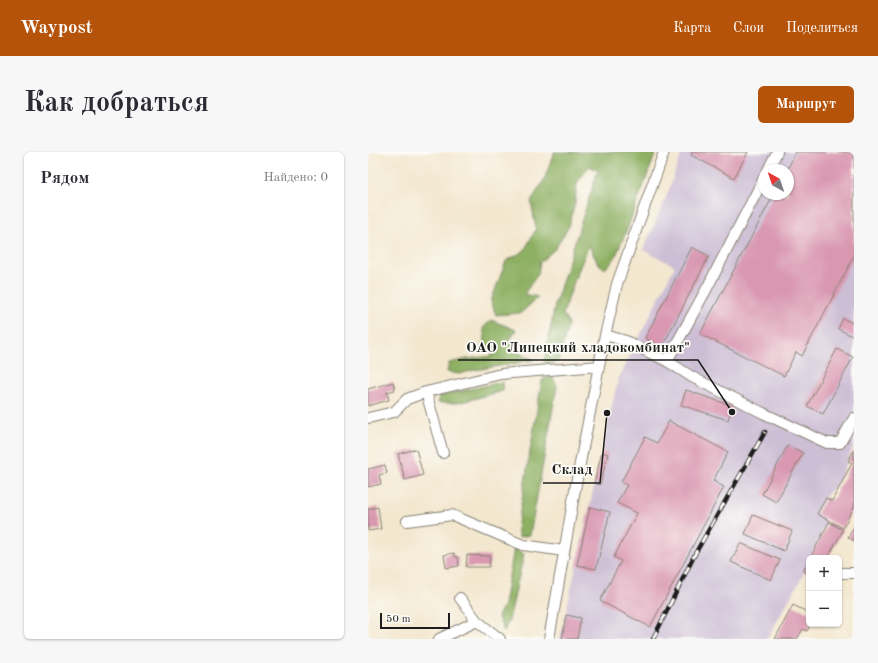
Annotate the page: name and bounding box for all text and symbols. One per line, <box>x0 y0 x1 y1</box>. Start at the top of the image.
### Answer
text: Waypost <box>20 19 93 38</box>
text: Карта <box>673 21 711 35</box>
text: Слои <box>733 21 764 35</box>
text: Поделиться <box>786 21 858 35</box>
button: Маршрут <box>758 86 854 123</box>
text: Как добраться <box>24 90 209 118</box>
north arrow <box>758 164 794 200</box>
text: Рядом <box>40 170 89 187</box>
text: Найдено: 0 <box>264 171 328 184</box>
callout: ОАО "Липецкий хладокомбинат" <box>458 333 698 360</box>
text: ОАО "Липецкий хладокомбинат" <box>466 341 690 356</box>
callout: Склад <box>543 456 600 483</box>
text: Склад <box>551 463 593 478</box>
map controls <box>806 555 842 627</box>
button: + <box>806 555 842 591</box>
button: − <box>806 591 842 627</box>
scale bar <box>380 611 450 630</box>
text: 50 m <box>386 614 411 625</box>

